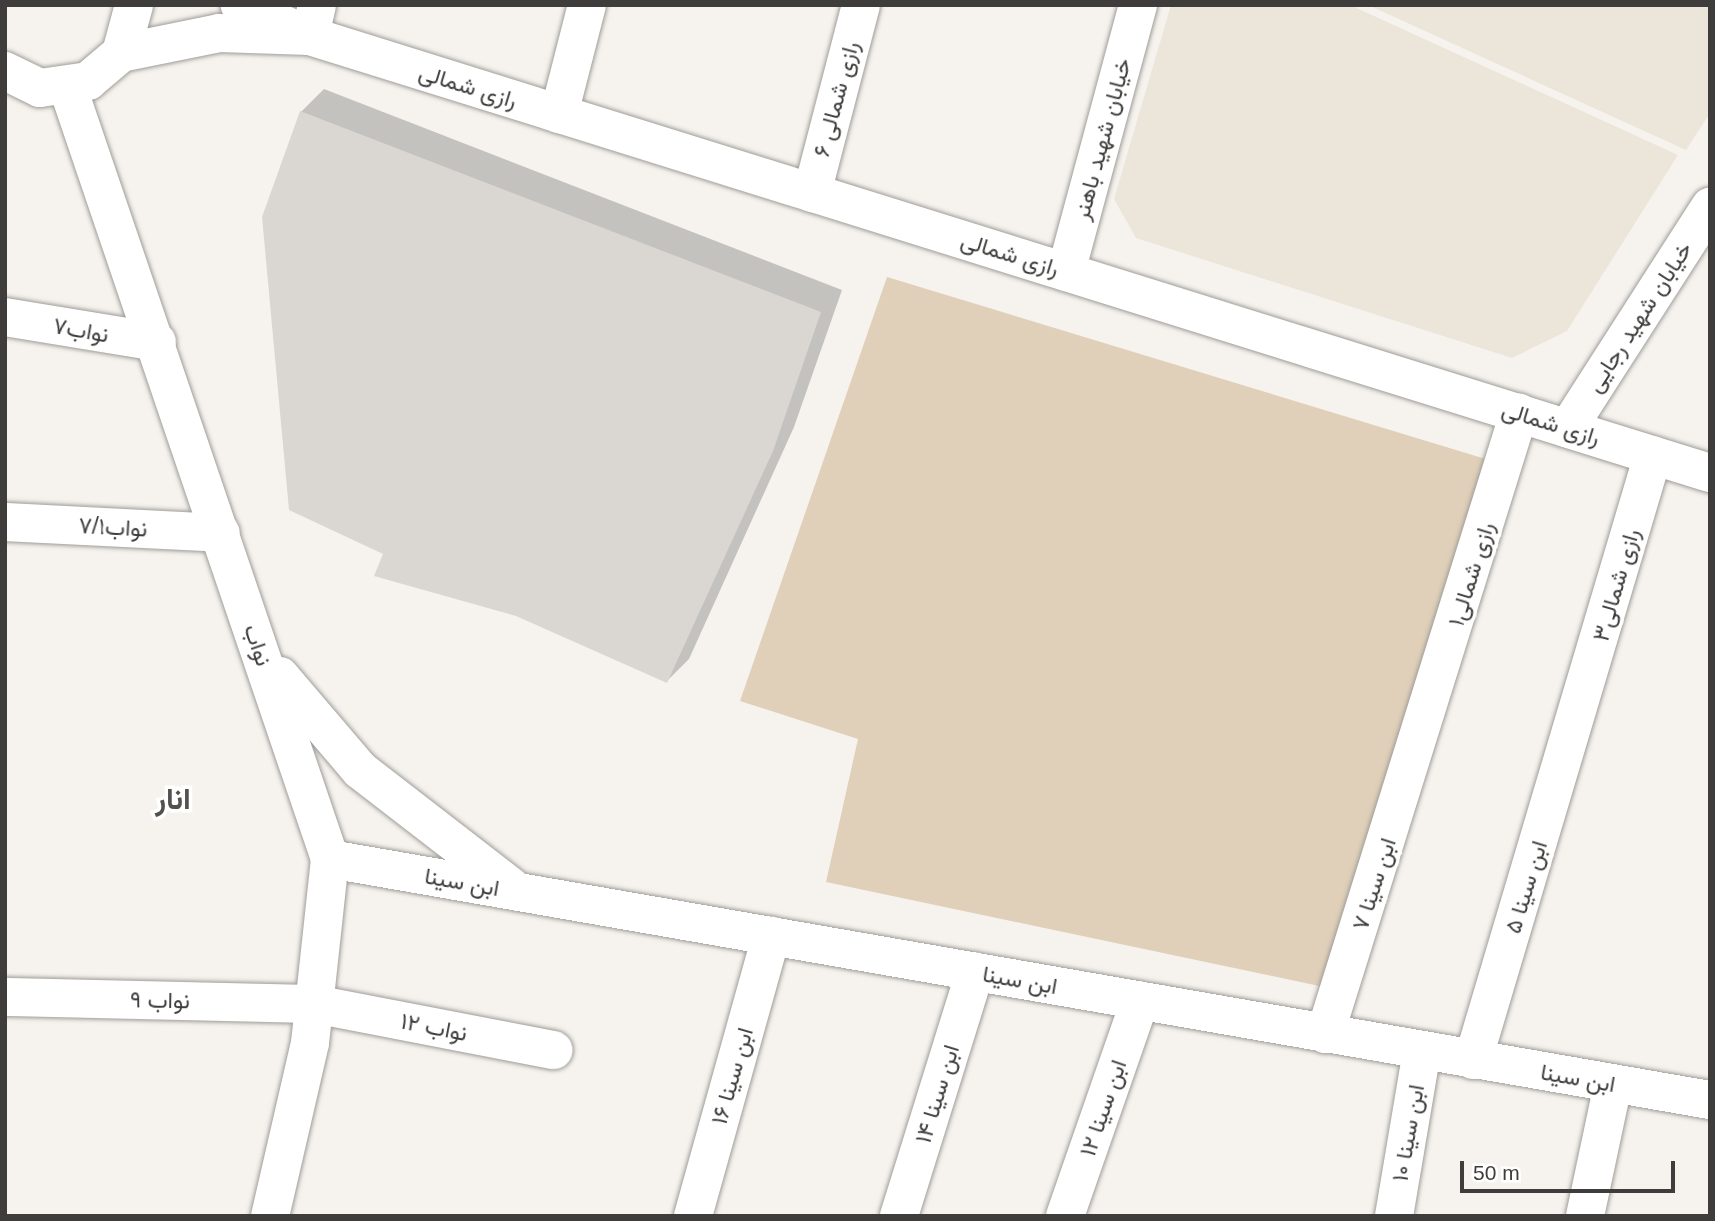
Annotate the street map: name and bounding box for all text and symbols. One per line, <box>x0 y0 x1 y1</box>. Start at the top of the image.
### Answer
street label: رازی شمالی ۶ <box>807 38 865 160</box>
street label: خیابان شهید باهنر <box>1067 55 1137 223</box>
street label: رازی شمالی <box>416 58 520 114</box>
street label: رازی شمالی <box>958 226 1062 282</box>
street label: خیابان شهید رجایی <box>1580 237 1698 397</box>
street label: نواب۷ <box>51 312 111 348</box>
street label: رازی شمالی <box>1499 395 1603 451</box>
street label: نواب۷/۱ <box>78 511 148 543</box>
street label: رازی شمالی۱ <box>1442 518 1500 630</box>
street label: رازی شمالی۳ <box>1587 525 1645 645</box>
street label: نواب <box>238 621 278 669</box>
district label: انار <box>155 781 191 817</box>
street label: ابن سینا ۷ <box>1346 834 1402 934</box>
street label: ابن سینا ۵ <box>1499 837 1553 937</box>
street label: ابن سینا <box>423 862 501 902</box>
street label: ابن سینا <box>981 960 1059 1000</box>
street label: نواب ۹ <box>130 986 190 1014</box>
street label: نواب ۱۲ <box>398 1007 470 1047</box>
street label: ابن سینا ۱۶ <box>705 1024 759 1128</box>
street label: ابن سینا ۱۴ <box>909 1041 965 1147</box>
street label: ابن سینا ۱۲ <box>1074 1056 1132 1160</box>
street label: ابن سینا <box>1539 1058 1617 1098</box>
street label: ابن سینا ۱۰ <box>1386 1082 1430 1184</box>
scale bar <box>1463 1148 1678 1192</box>
text: 50 m <box>1473 1161 1520 1184</box>

